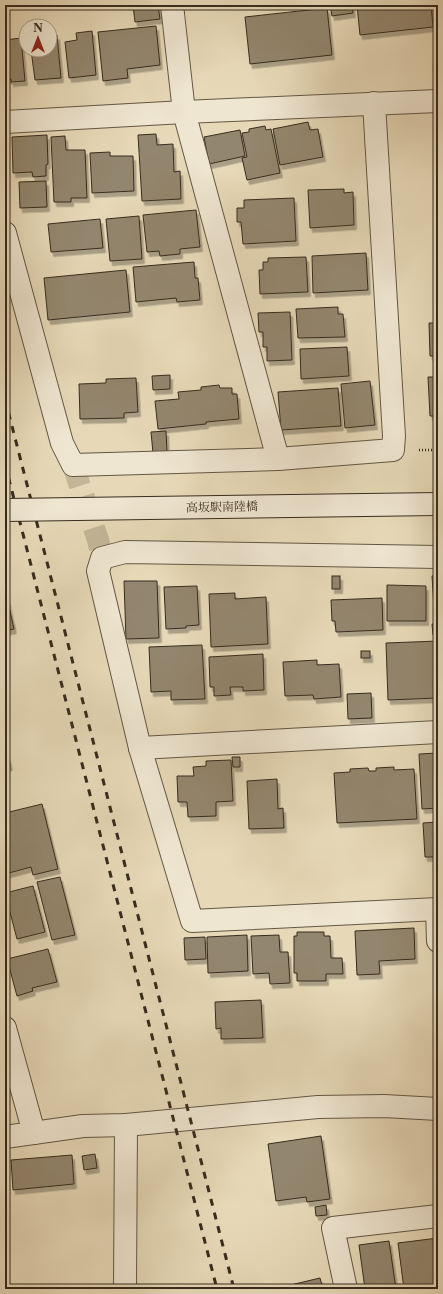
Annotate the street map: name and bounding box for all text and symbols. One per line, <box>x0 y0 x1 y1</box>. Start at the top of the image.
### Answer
north arrow <box>18 18 58 58</box>
text: N <box>33 21 43 35</box>
street label: 高坂駅南陸橋 <box>186 498 258 515</box>

